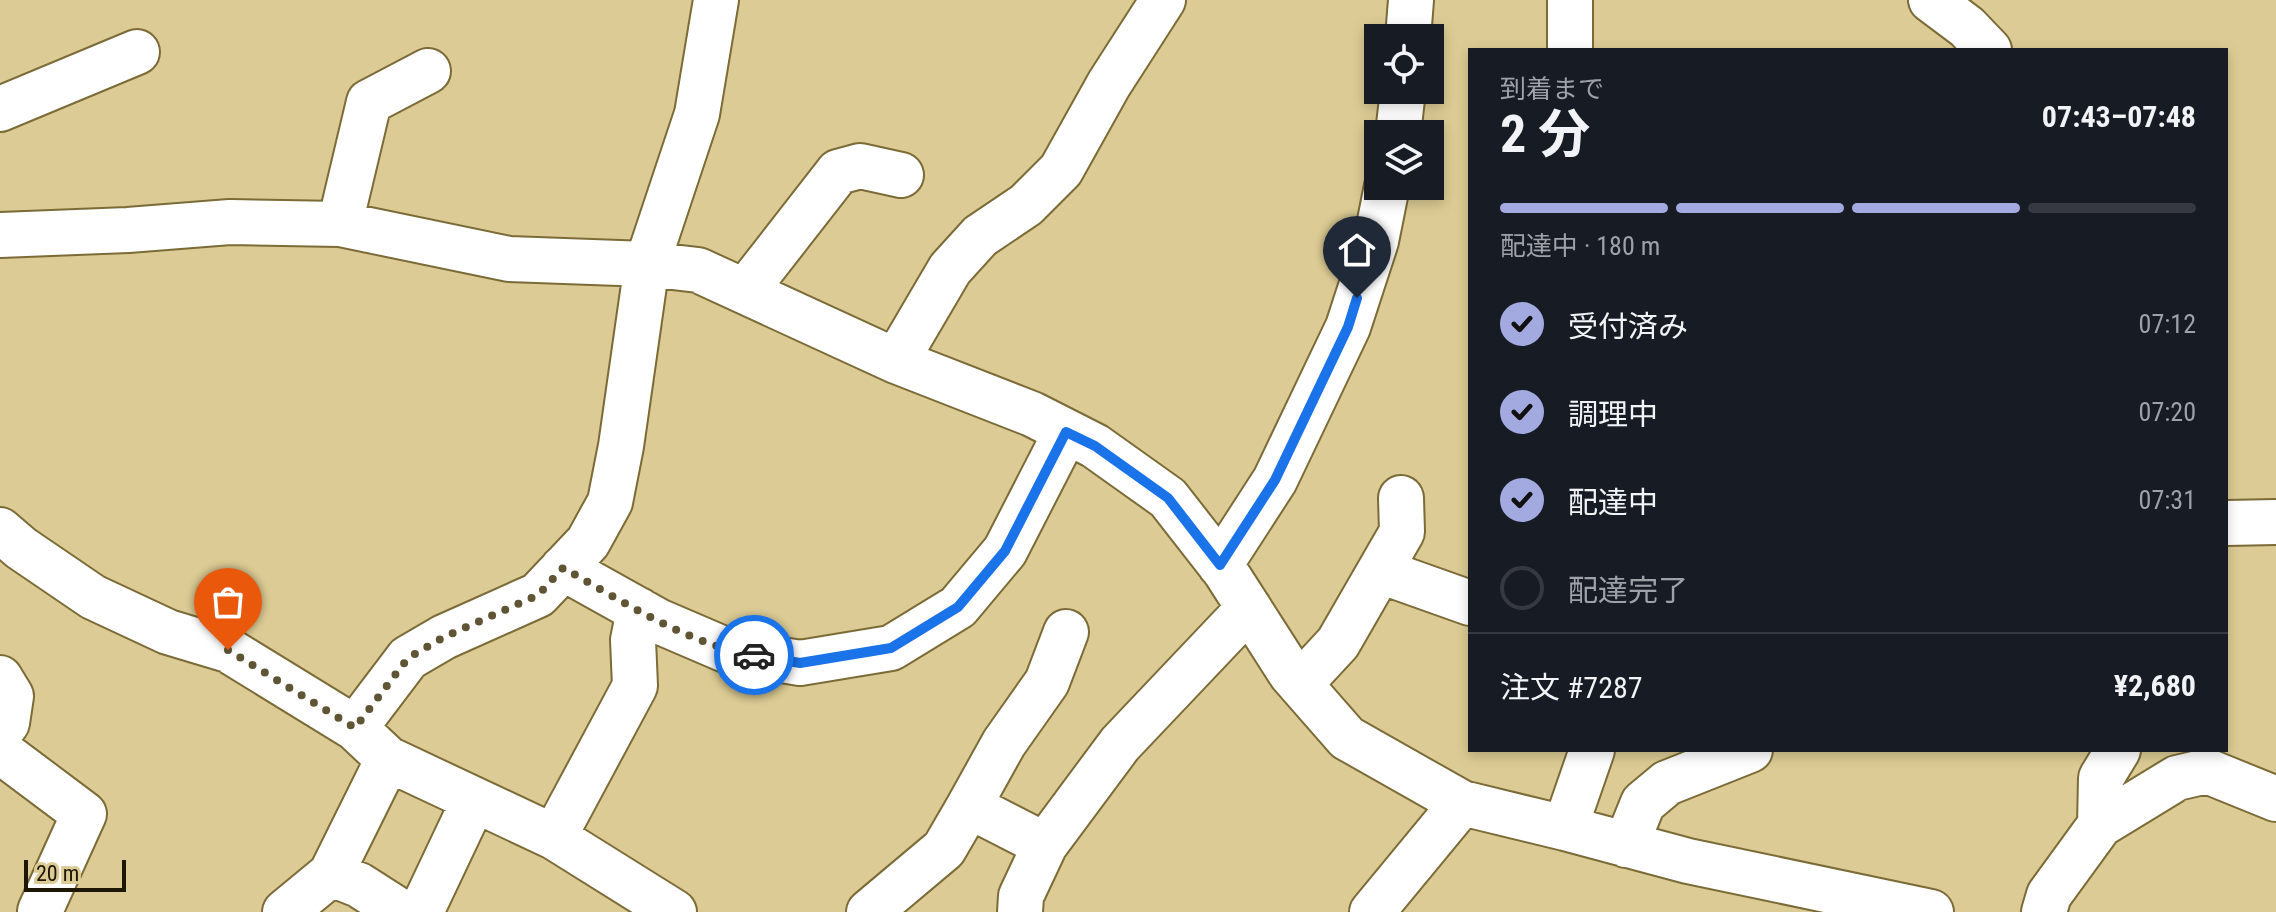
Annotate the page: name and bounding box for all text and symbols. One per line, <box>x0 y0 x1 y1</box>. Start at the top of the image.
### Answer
map controls <box>1364 24 1444 200</box>
button: locate <box>1364 24 1444 104</box>
text: 到着まで <box>1500 74 1604 104</box>
text: 07:43–07:48 <box>2042 99 2196 134</box>
text: 2 分 <box>1500 104 1590 165</box>
button: layers <box>1364 120 1444 200</box>
pin <box>1323 216 1391 298</box>
icon: home <box>1335 228 1379 272</box>
text: 配達中 · 180 m <box>1500 231 1660 261</box>
icon: check <box>1500 302 1544 346</box>
text: 受付済み <box>1568 309 1688 344</box>
text: 07:12 <box>2139 309 2196 339</box>
icon: check <box>1500 390 1544 434</box>
text: 調理中 <box>1568 397 1658 432</box>
text: 07:20 <box>2139 397 2196 427</box>
icon: check <box>1500 478 1544 522</box>
text: 配達中 <box>1568 485 1658 520</box>
text: 07:31 <box>2139 485 2196 515</box>
pin <box>194 568 262 650</box>
text: 配達完了 <box>1568 573 1688 608</box>
icon: bag <box>206 580 250 624</box>
courier <box>714 615 794 695</box>
icon: car <box>732 633 776 677</box>
text: ¥2,680 <box>2114 668 2196 703</box>
text: 注文 #7287 <box>1500 670 1643 705</box>
scale bar <box>24 856 126 892</box>
text: 20 m <box>36 861 79 886</box>

